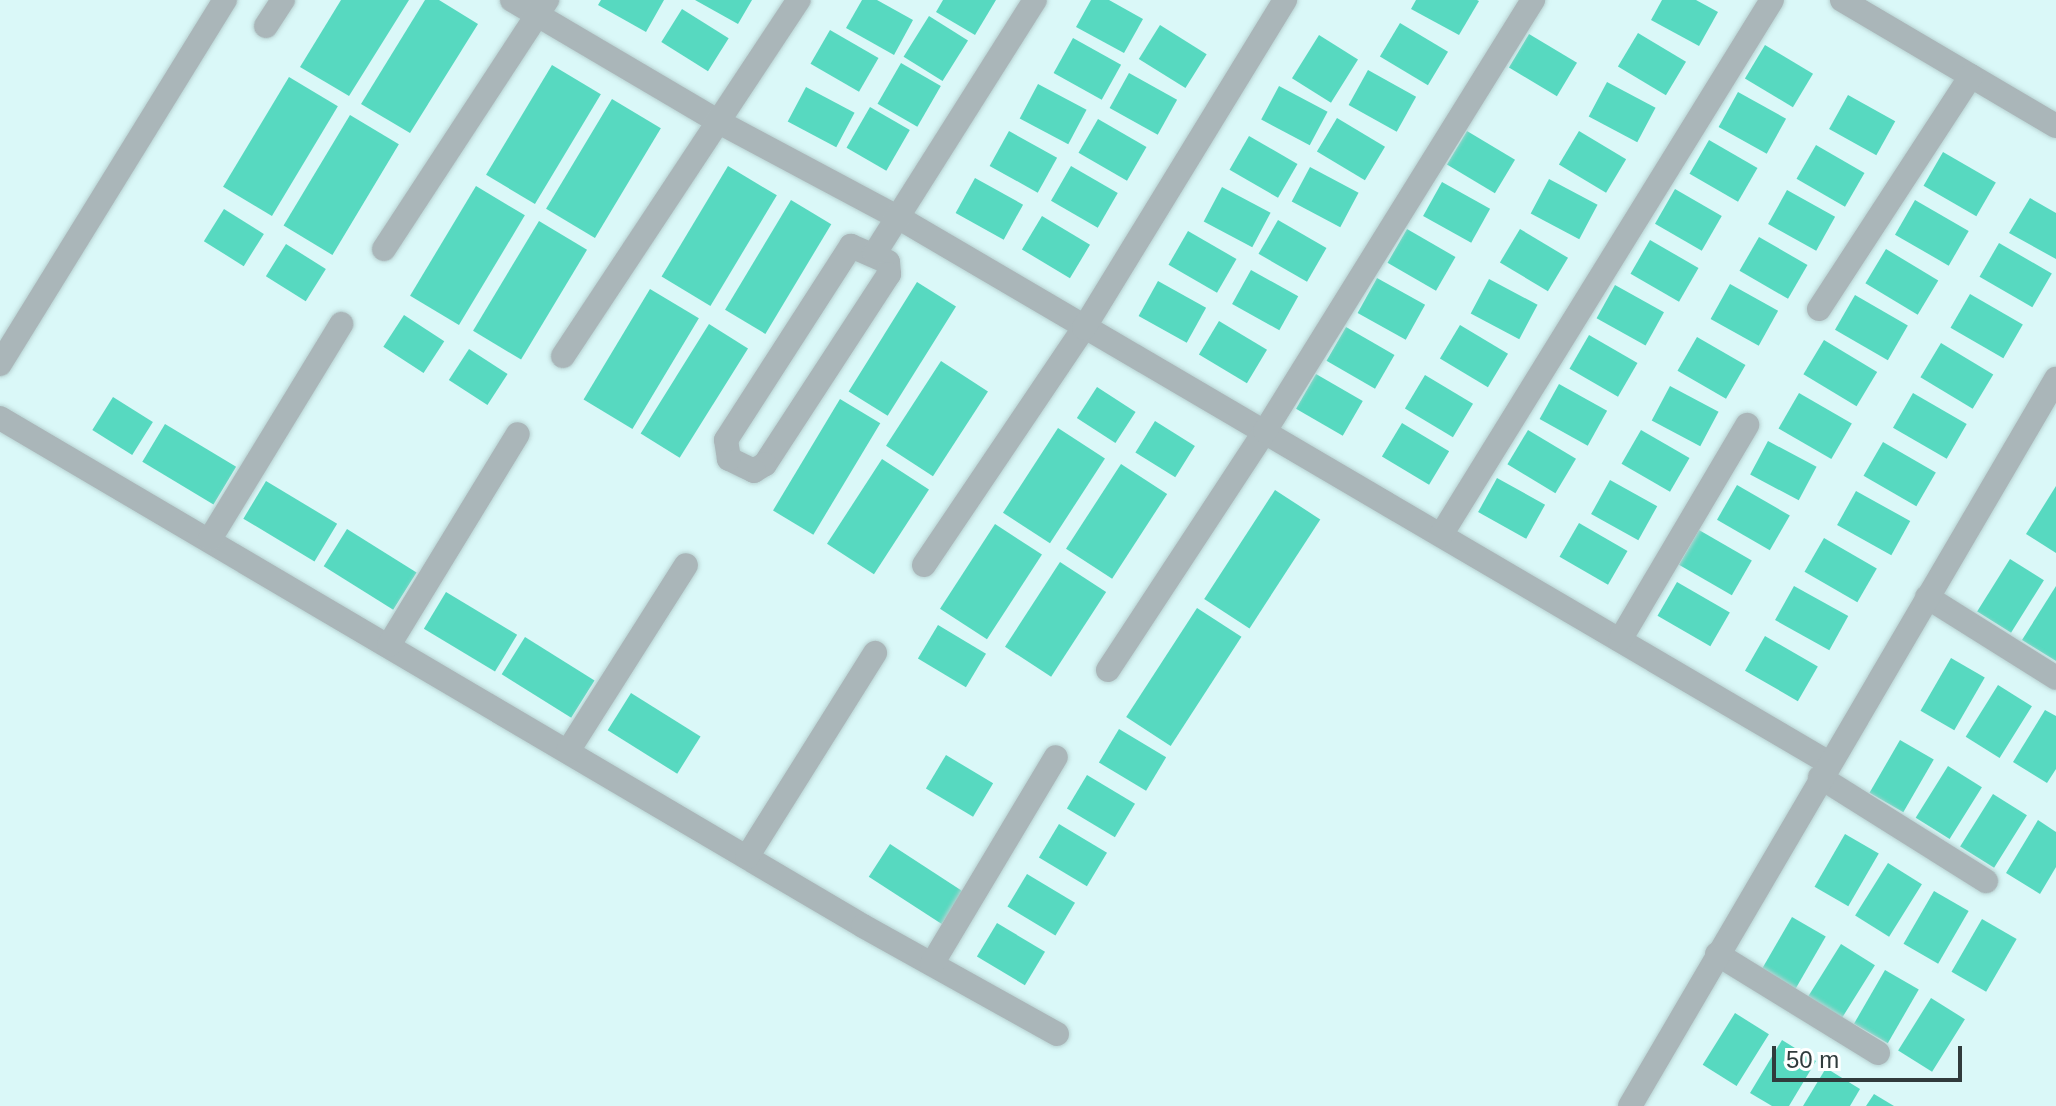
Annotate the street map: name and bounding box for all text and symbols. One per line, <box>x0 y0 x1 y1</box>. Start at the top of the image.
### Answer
scale bar <box>1776 1030 1966 1080</box>
text: 50 m <box>1786 1046 1839 1073</box>

